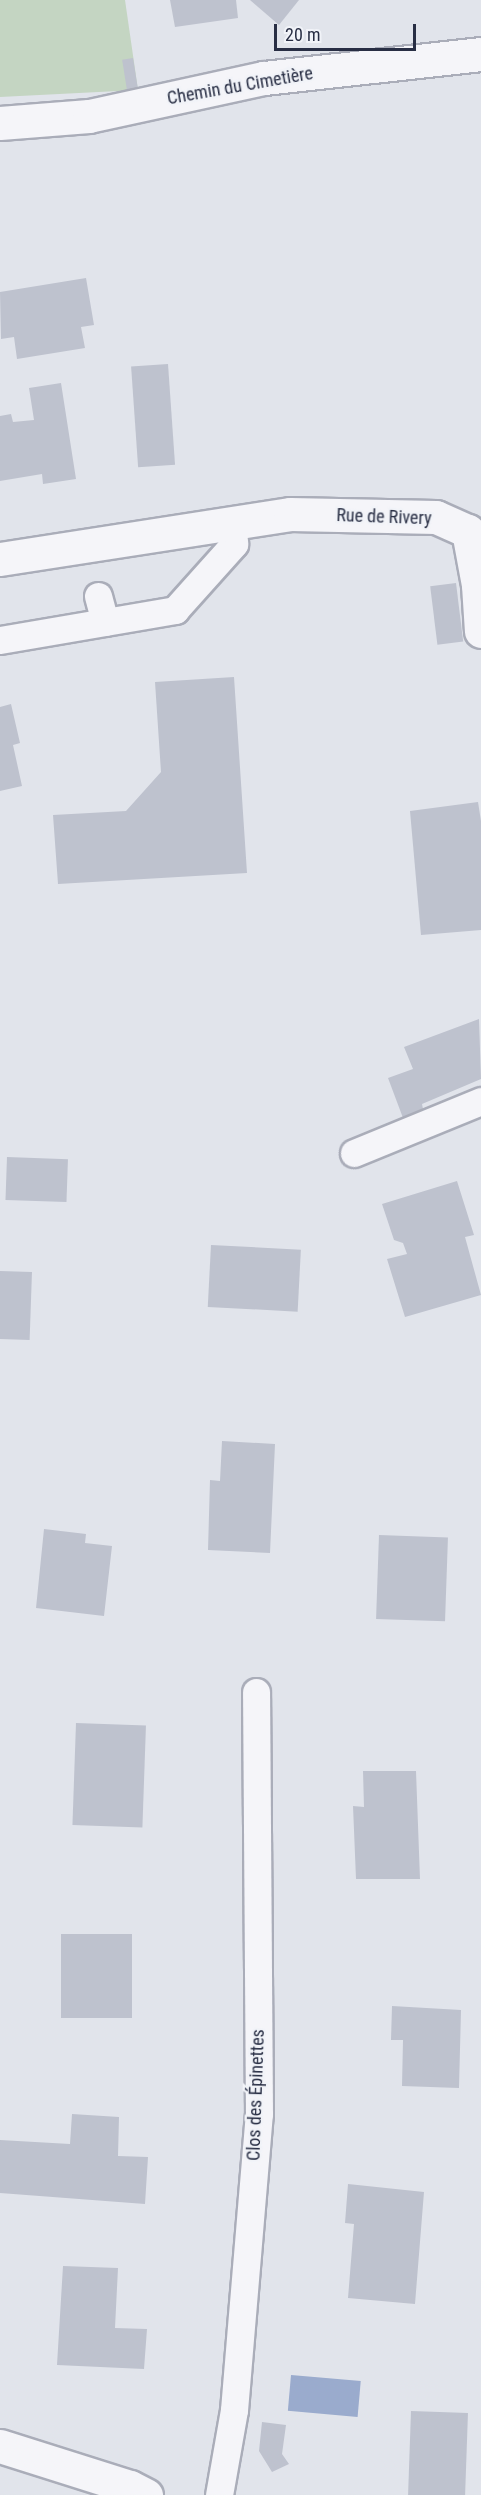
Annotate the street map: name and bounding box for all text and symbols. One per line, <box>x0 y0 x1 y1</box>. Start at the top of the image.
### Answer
scale bar <box>277 12 420 50</box>
text: 20 m <box>285 24 320 45</box>
street label: Chemin du Cimetière <box>165 63 315 109</box>
street label: Rue de Rivery <box>336 505 432 529</box>
street label: Clos des Épinettes <box>243 2029 269 2161</box>

